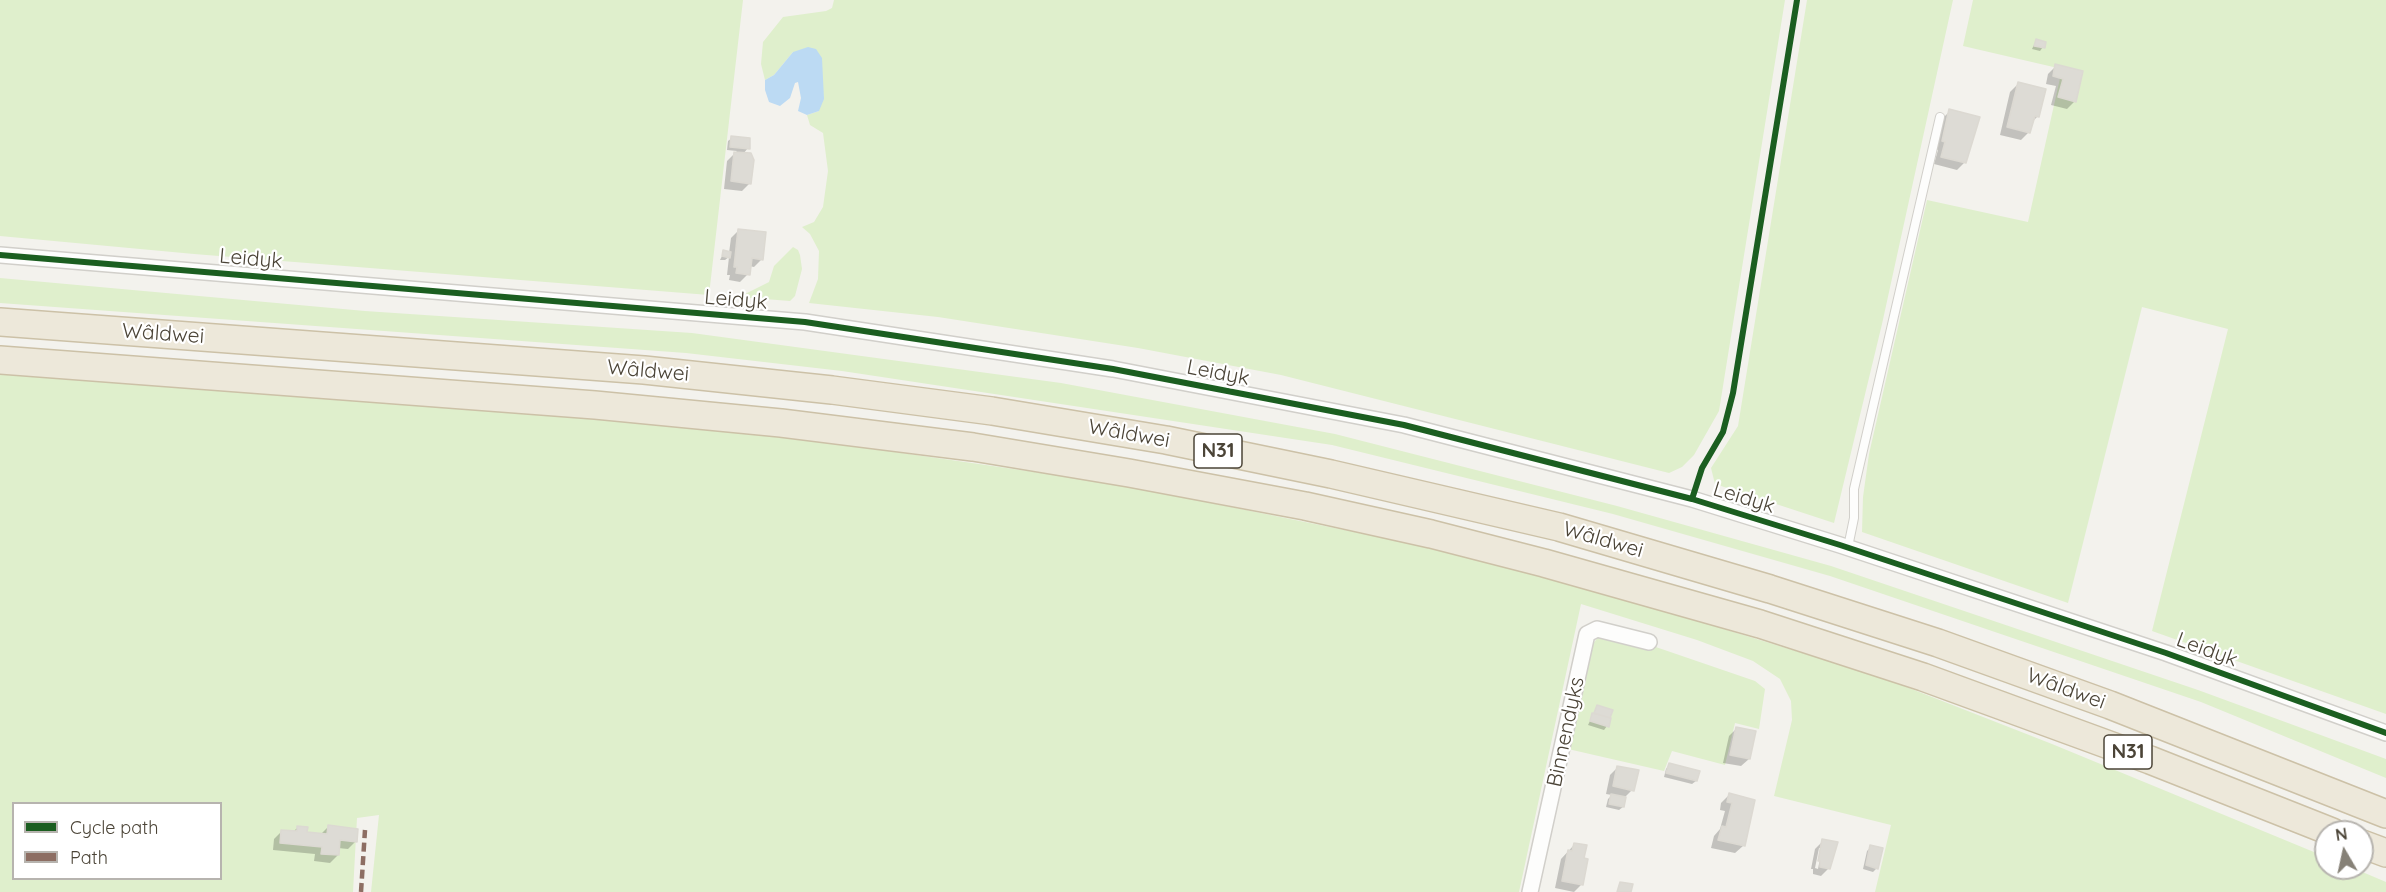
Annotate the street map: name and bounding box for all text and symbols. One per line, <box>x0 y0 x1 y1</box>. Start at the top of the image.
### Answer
street label: Leidyk <box>218 244 284 274</box>
street label: Leidyk <box>703 285 769 315</box>
street label: Wâldwei <box>121 319 205 349</box>
street label: Wâldwei <box>606 355 690 387</box>
street label: Leidyk <box>1184 355 1252 391</box>
street label: Wâldwei <box>1086 414 1172 454</box>
road number: N31 <box>1194 434 1242 468</box>
street label: Leidyk <box>1710 477 1778 519</box>
street label: Wâldwei <box>1560 517 1646 563</box>
street label: Leidyk <box>2173 627 2241 673</box>
street label: Wâldwei <box>2023 663 2109 715</box>
street label: Binnendyks <box>1542 675 1590 789</box>
road number: N31 <box>2104 735 2152 769</box>
legend <box>12 802 222 880</box>
text: Cycle path <box>70 816 158 839</box>
north arrow <box>2314 820 2374 880</box>
text: N <box>2334 823 2349 845</box>
text: Path <box>70 846 108 869</box>

